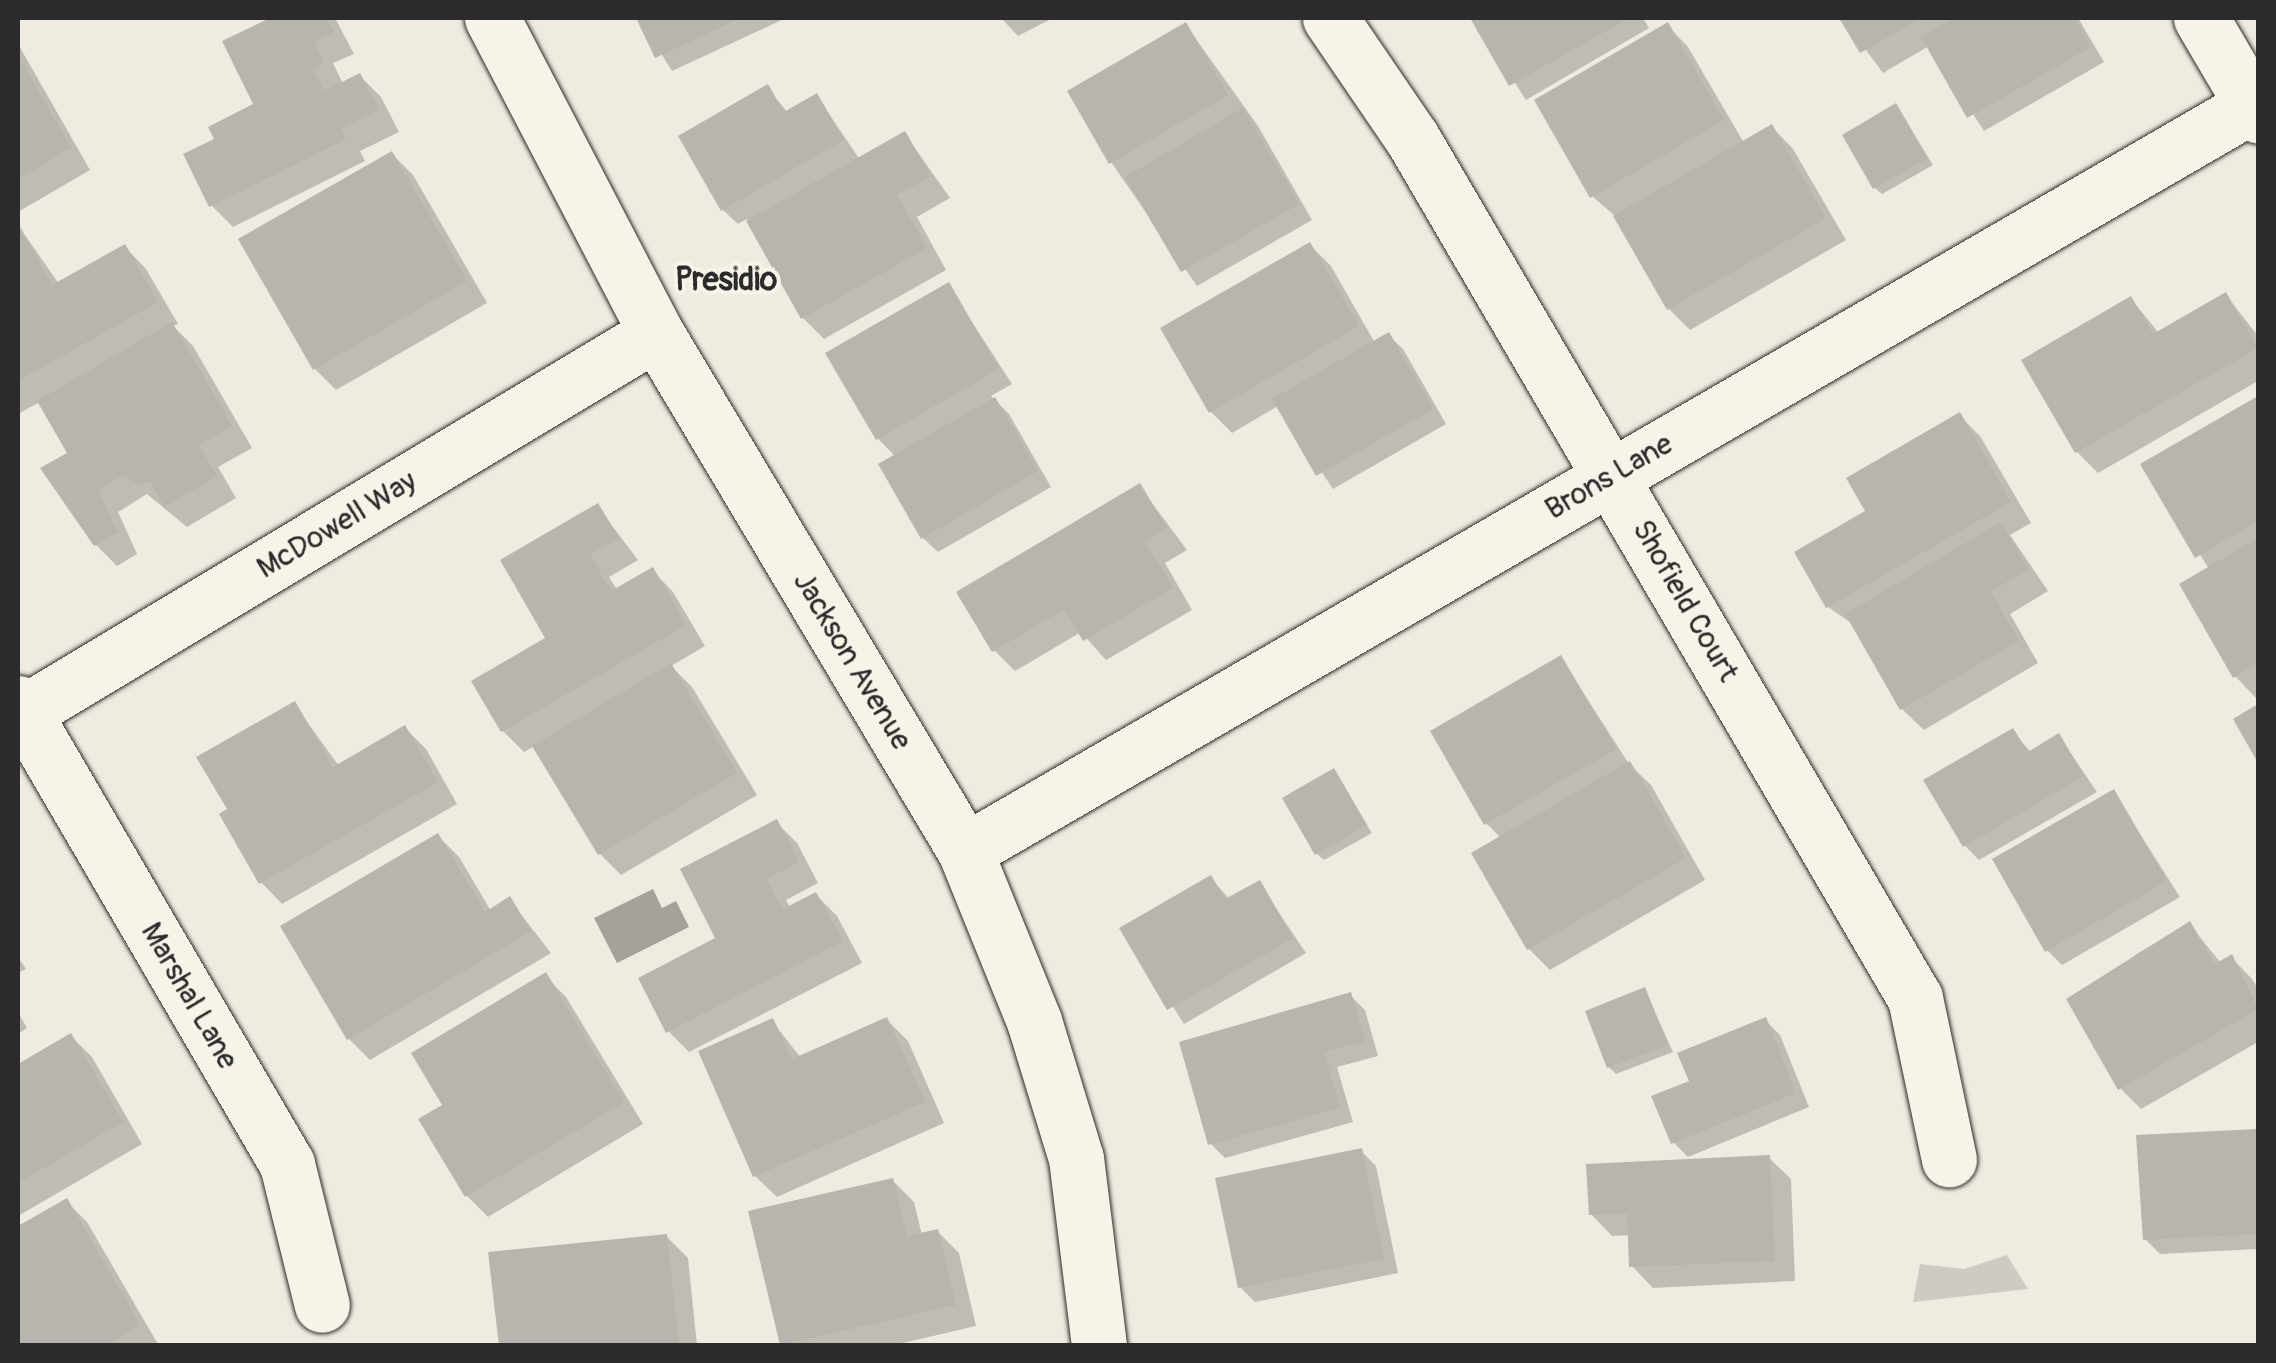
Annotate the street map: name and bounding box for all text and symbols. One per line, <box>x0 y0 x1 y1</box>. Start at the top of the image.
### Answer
district label: Presidio <box>675 261 777 299</box>
street label: Brons Lane <box>1539 426 1679 528</box>
street label: McDowell Way <box>251 463 423 587</box>
street label: Shofield Court <box>1624 514 1746 688</box>
street label: Jackson Avenue <box>785 566 919 756</box>
street label: Marshal Lane <box>133 916 245 1076</box>

